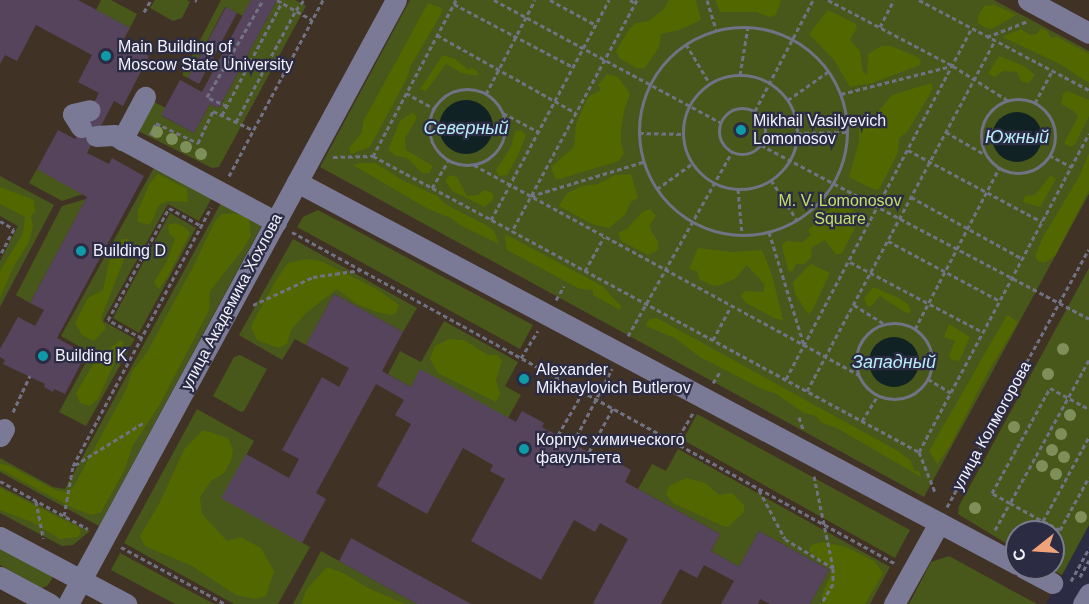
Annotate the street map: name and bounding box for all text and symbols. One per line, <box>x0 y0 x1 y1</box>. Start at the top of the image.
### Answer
place label: Main Building of Moscow State University <box>118 37 293 75</box>
marker: Main Building of Moscow State University <box>99 49 113 63</box>
place label: Mikhail Vasilyevich Lomonosov <box>753 111 886 149</box>
water label: Северный <box>423 117 509 139</box>
marker: Mikhail Vasilyevich Lomonosov <box>734 123 748 137</box>
water label: Южный <box>985 126 1049 148</box>
park label: M. V. Lomonosov Square <box>778 191 902 229</box>
street label: улица Академика Хохлова <box>177 210 287 394</box>
place label: Building D <box>93 241 166 261</box>
marker: Building D <box>74 244 88 258</box>
place label: Building K <box>55 346 127 366</box>
marker: Building K <box>36 349 50 363</box>
water label: Западный <box>852 351 936 373</box>
street label: улица Колмогорова <box>948 358 1036 494</box>
place label: Alexander Mikhaylovich Butlerov <box>536 360 691 398</box>
marker: Alexander Mikhaylovich Butlerov <box>517 372 531 386</box>
place label: Корпус химического факультета <box>536 430 685 468</box>
marker: Корпус химического факультета <box>517 442 531 456</box>
north arrow <box>1005 520 1065 580</box>
text: С <box>1009 547 1029 563</box>

